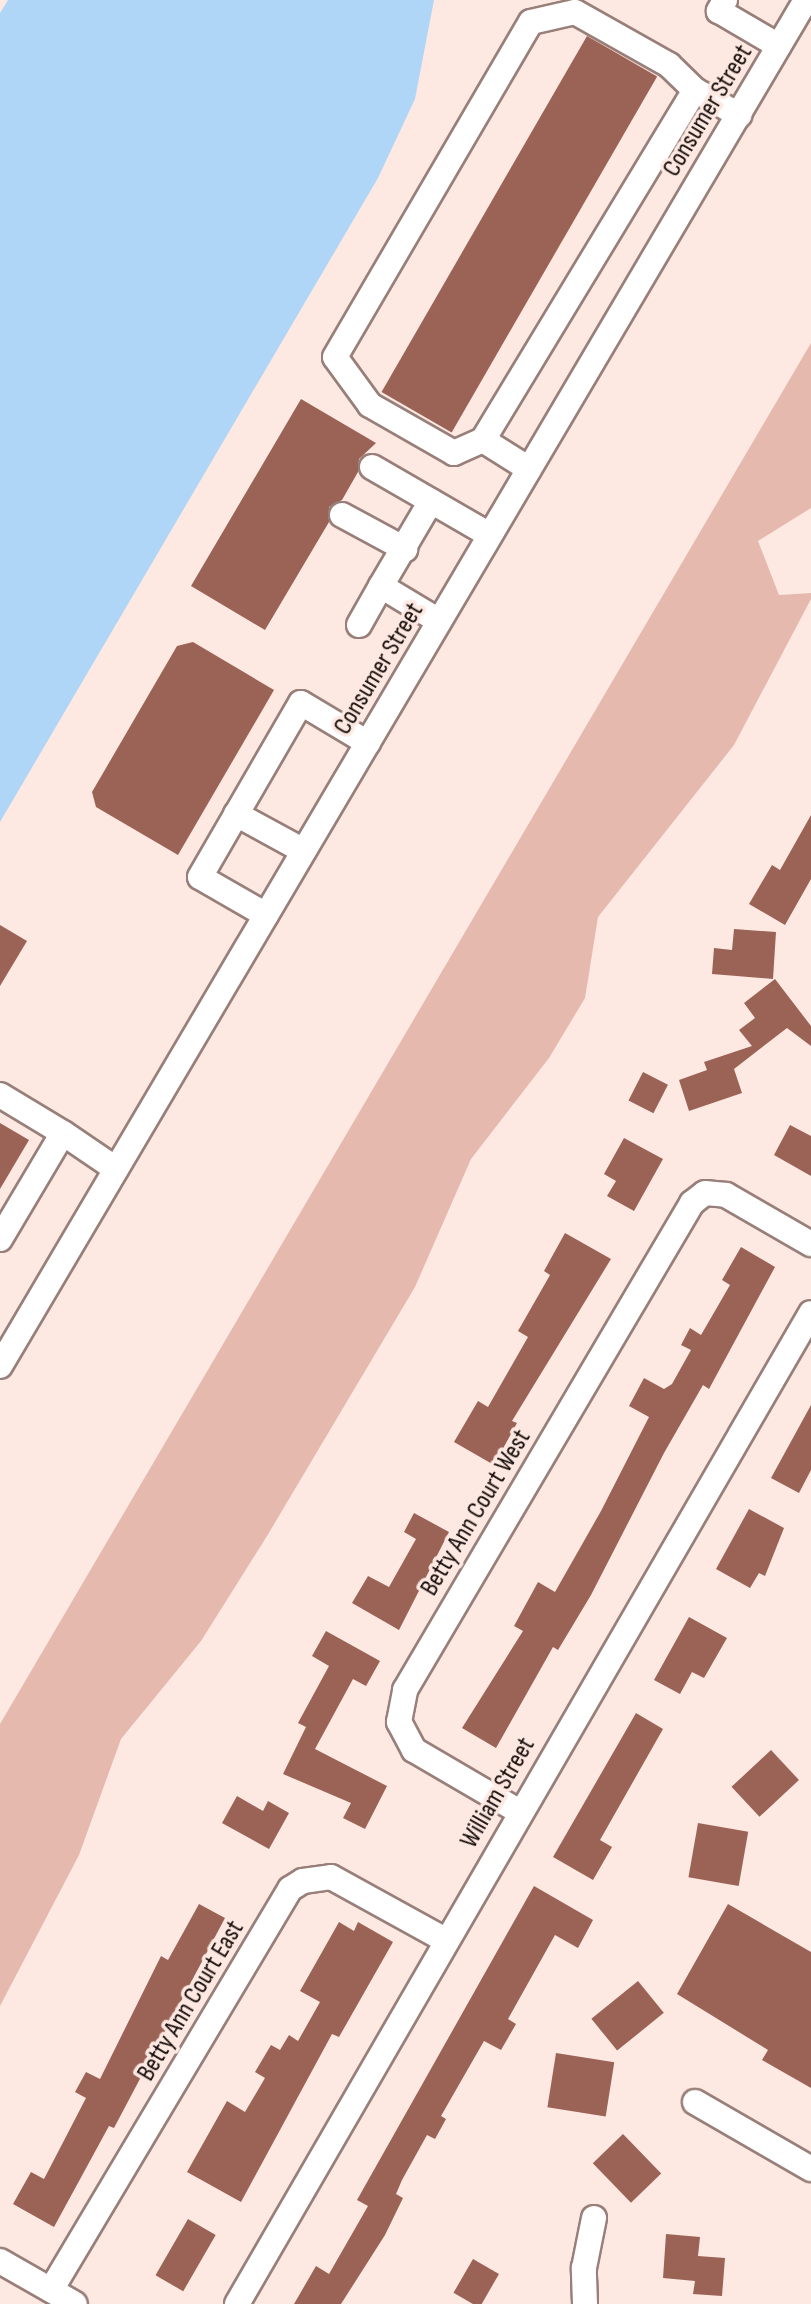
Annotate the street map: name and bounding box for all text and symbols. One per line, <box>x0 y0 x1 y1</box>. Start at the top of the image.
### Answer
street label: Consumer Street <box>656 39 760 183</box>
street label: Consumer Street <box>327 597 431 741</box>
street label: Betty Ann Court West <box>414 1424 538 1602</box>
street label: William Street <box>454 1732 542 1854</box>
street label: Betty Ann Court East <box>131 1915 251 2087</box>

